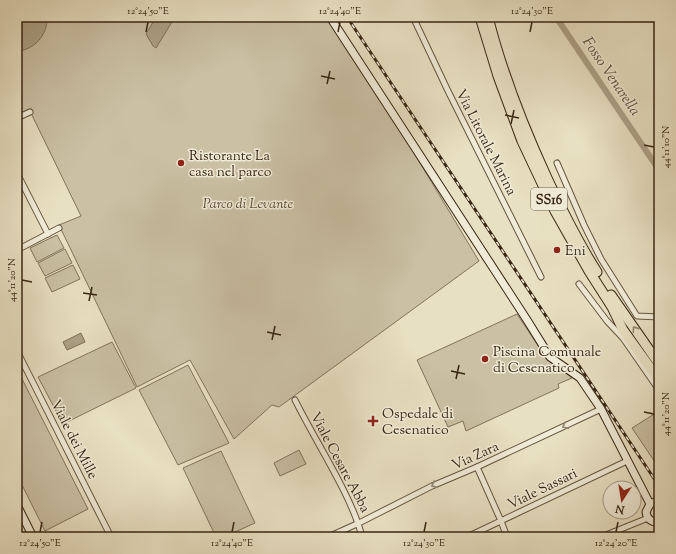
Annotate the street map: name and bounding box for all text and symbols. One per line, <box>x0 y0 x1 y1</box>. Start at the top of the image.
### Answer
text: 12°24'50"E <box>127 4 169 19</box>
text: 12°24'40"E <box>319 4 361 19</box>
text: 12°24'30"E <box>511 4 553 19</box>
water label: Fosso Venarella <box>577 33 645 121</box>
street label: Via Litorale Marina <box>450 86 521 200</box>
text: 44°11'10"N <box>659 126 674 168</box>
place label: Ristorante La casa nel parco <box>189 147 272 183</box>
marker: Ristorante La casa nel parco <box>176 158 186 168</box>
road number: SS16 <box>531 188 567 210</box>
park label: Parco di Levante <box>203 195 294 215</box>
place label: Eni <box>565 242 586 262</box>
marker: Eni <box>552 245 562 255</box>
text: 44°11'20"N <box>5 258 20 302</box>
one-way arrow <box>632 326 640 333</box>
place label: Piscina Comunale di Cesenatico <box>493 343 601 379</box>
marker: Piscina Comunale di Cesenatico <box>480 354 490 364</box>
text: 44°11'20"N <box>659 392 674 436</box>
street label: Viale dei Mille <box>45 397 102 483</box>
place label: Ospedale di Cesenatico <box>382 405 453 441</box>
street label: Viale Cesare Abba <box>304 409 374 517</box>
marker: Ospedale di Cesenatico <box>367 415 379 427</box>
one-way arrow <box>562 421 570 429</box>
street label: Via Zara <box>449 437 503 476</box>
street label: Viale Sassari <box>505 464 581 515</box>
north arrow <box>602 480 642 520</box>
one-way arrow <box>431 481 438 489</box>
text: N <box>614 500 627 518</box>
text: 12°24'50"E <box>19 536 61 551</box>
text: 12°24'40"E <box>211 536 253 551</box>
text: 12°24'30"E <box>403 536 445 551</box>
text: 12°24'20"E <box>595 536 637 551</box>

